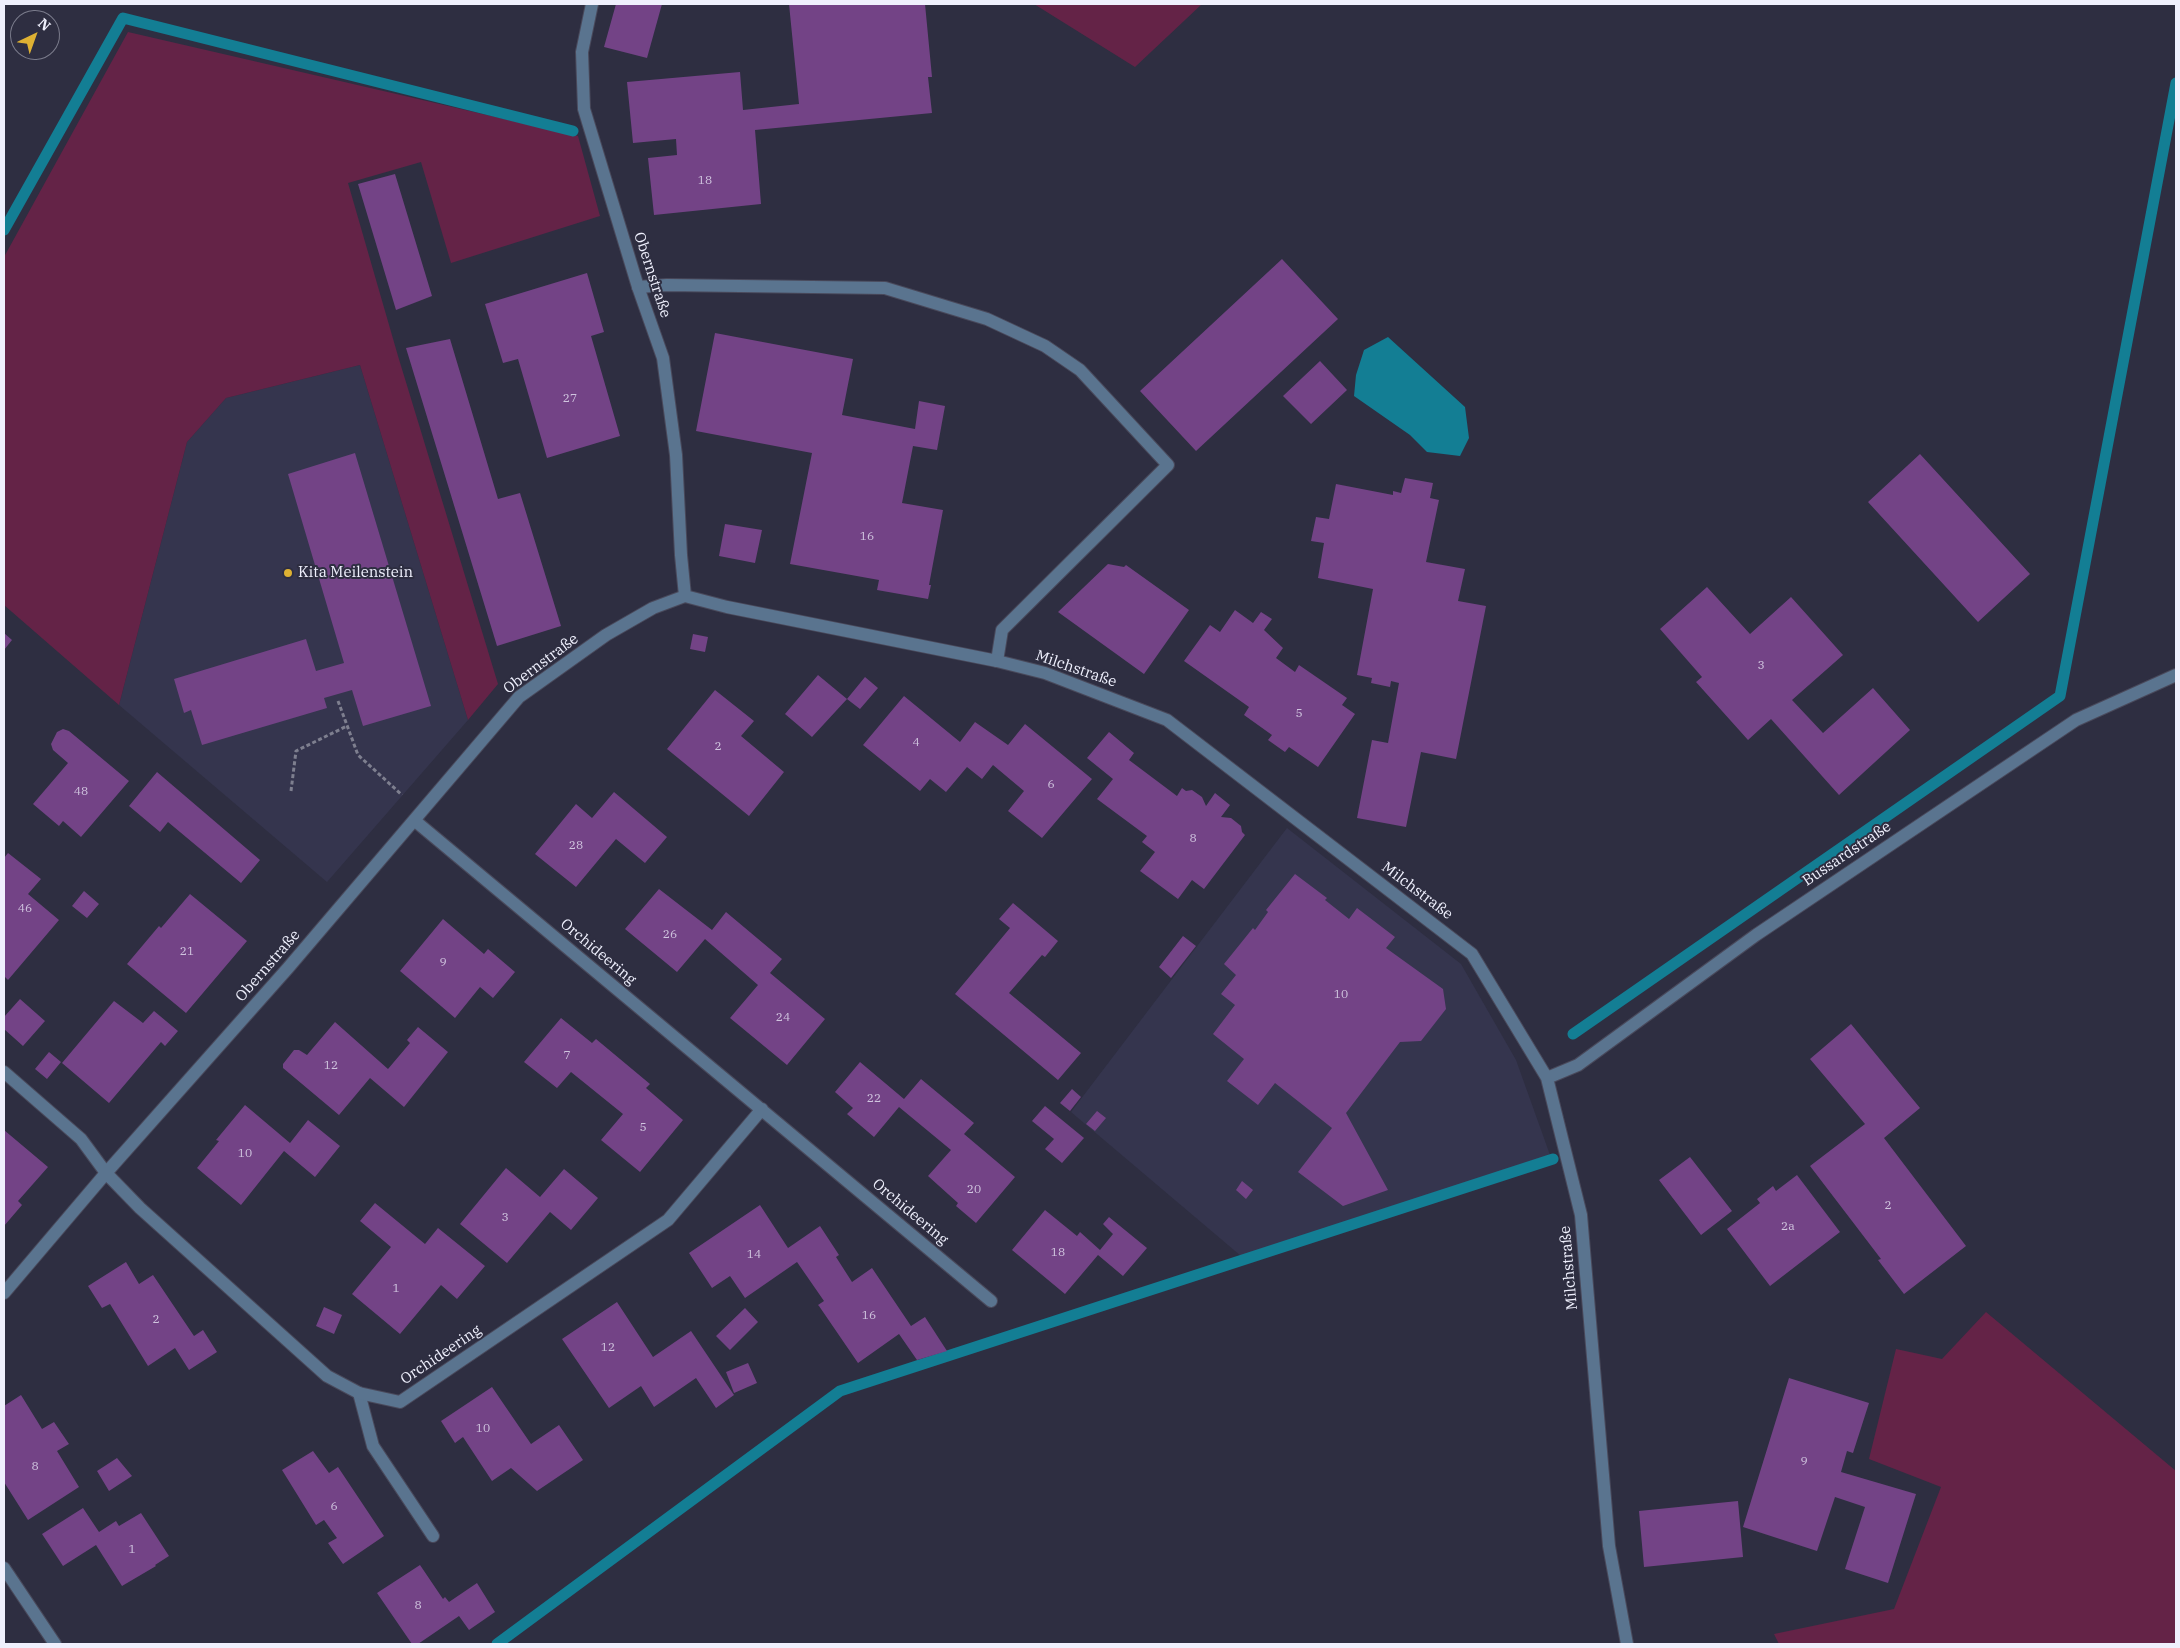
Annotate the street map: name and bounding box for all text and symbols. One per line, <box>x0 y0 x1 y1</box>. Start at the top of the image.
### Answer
north arrow <box>10 10 60 60</box>
text: N <box>34 14 55 35</box>
house number: 18 <box>698 174 712 188</box>
street label: Obernstraße <box>630 230 674 320</box>
house number: 27 <box>563 392 577 406</box>
house number: 16 <box>860 530 874 544</box>
place label: Kita Meilenstein <box>298 564 413 582</box>
marker: Kita Meilenstein <box>282 567 294 579</box>
street label: Obernstraße <box>500 630 582 698</box>
street label: Milchstraße <box>1033 647 1119 691</box>
house number: 3 <box>1757 659 1765 673</box>
house number: 5 <box>1295 707 1303 721</box>
house number: 4 <box>912 736 920 750</box>
house number: 2 <box>714 740 722 754</box>
house number: 6 <box>1047 778 1055 792</box>
house number: 48 <box>74 785 88 799</box>
street label: Bussardstraße <box>1799 818 1895 890</box>
house number: 8 <box>1189 832 1197 846</box>
house number: 28 <box>569 839 583 853</box>
street label: Milchstraße <box>1378 858 1456 924</box>
house number: 46 <box>18 902 32 916</box>
street label: Orchideering <box>556 915 640 989</box>
street label: Obernstraße <box>232 926 304 1006</box>
house number: 26 <box>663 928 677 942</box>
house number: 21 <box>180 945 194 959</box>
house number: 9 <box>439 956 447 970</box>
house number: 10 <box>1334 988 1348 1002</box>
house number: 24 <box>776 1011 790 1025</box>
house number: 7 <box>563 1049 571 1063</box>
house number: 12 <box>324 1059 338 1073</box>
house number: 22 <box>867 1092 881 1106</box>
house number: 5 <box>639 1121 647 1135</box>
house number: 10 <box>238 1147 252 1161</box>
street label: Orchideering <box>868 1175 952 1249</box>
house number: 20 <box>967 1183 981 1197</box>
house number: 2 <box>1884 1199 1892 1213</box>
house number: 3 <box>501 1211 509 1225</box>
house number: 2a <box>1781 1220 1795 1234</box>
street label: Milchstraße <box>1556 1225 1582 1311</box>
house number: 18 <box>1051 1246 1065 1260</box>
house number: 14 <box>747 1248 761 1262</box>
house number: 1 <box>392 1282 400 1296</box>
house number: 16 <box>862 1309 876 1323</box>
house number: 2 <box>152 1313 160 1327</box>
street label: Orchideering <box>397 1321 485 1389</box>
house number: 12 <box>601 1341 615 1355</box>
house number: 10 <box>476 1422 490 1436</box>
house number: 9 <box>1800 1455 1808 1469</box>
house number: 8 <box>31 1460 39 1474</box>
house number: 6 <box>330 1500 338 1514</box>
house number: 1 <box>128 1543 136 1557</box>
house number: 8 <box>414 1599 422 1613</box>

